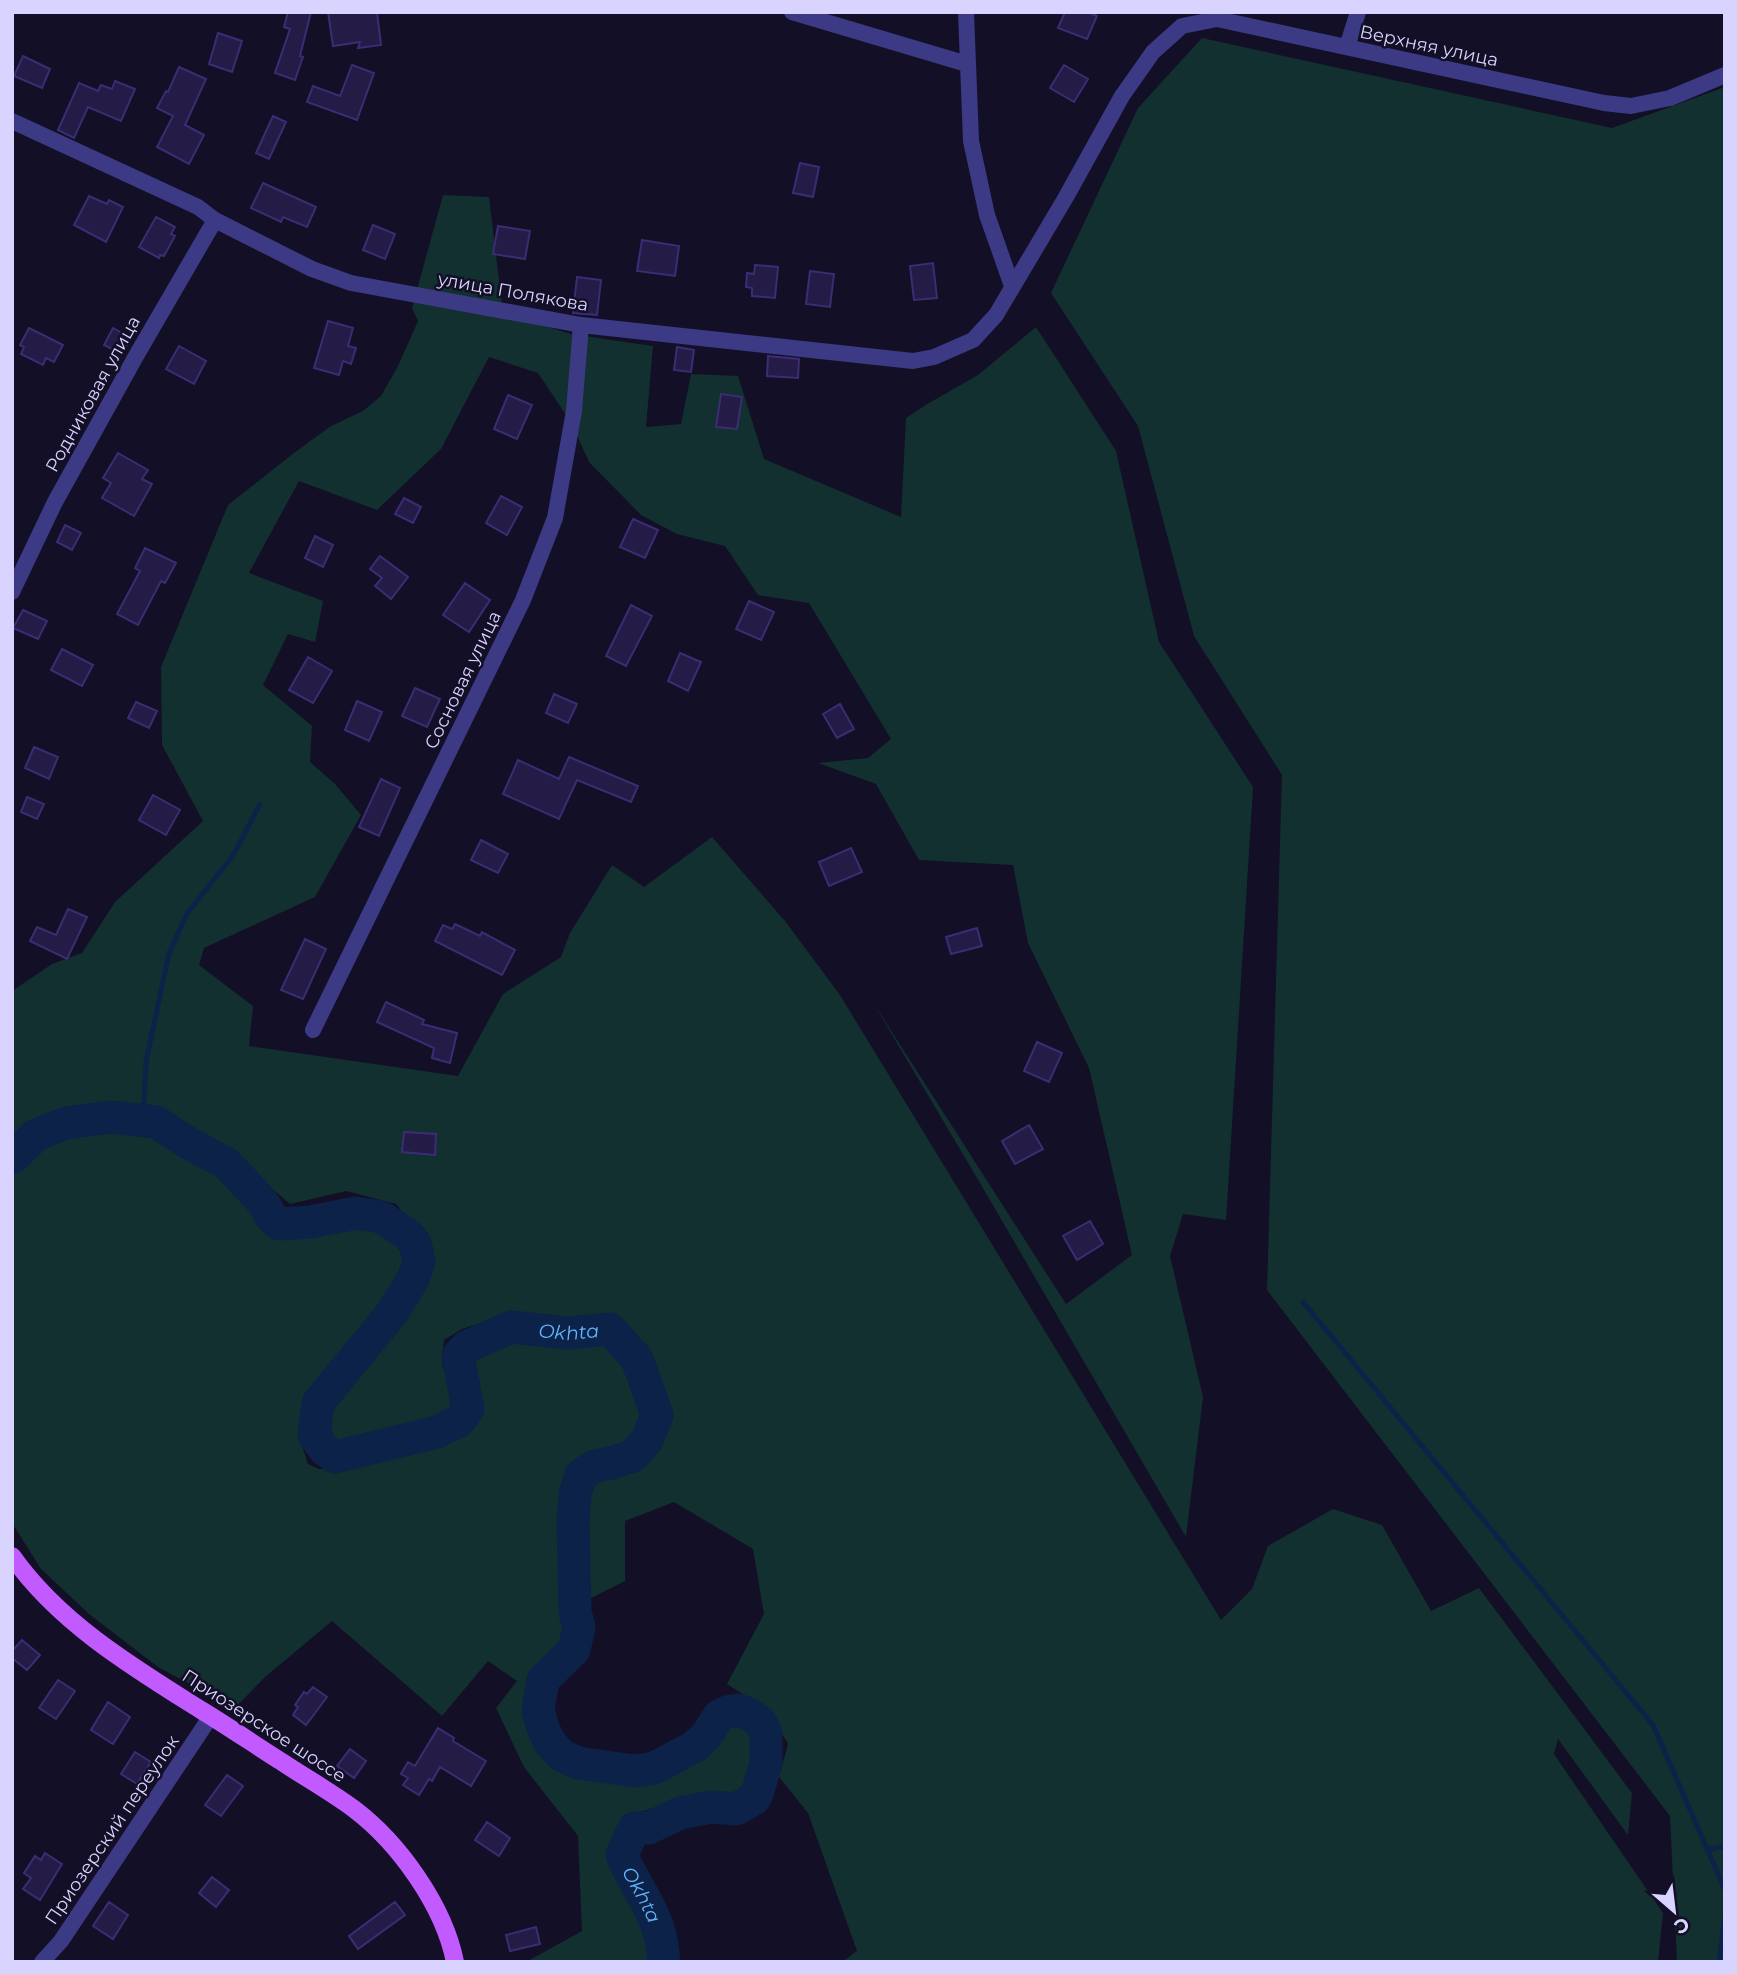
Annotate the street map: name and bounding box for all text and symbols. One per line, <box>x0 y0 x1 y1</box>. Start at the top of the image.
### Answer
street label: Верхняя улица <box>1358 21 1500 71</box>
street label: улица Полякова <box>435 268 590 316</box>
street label: Родниковая улица <box>41 312 145 476</box>
street label: Сосновая улица <box>420 607 506 753</box>
water label: Okhta <box>538 1318 600 1345</box>
street label: Приозерское шоссе <box>178 1665 350 1787</box>
street label: Приозерский переулок <box>40 1731 184 1929</box>
water label: Okhta <box>618 1862 666 1926</box>
north arrow <box>1639 1876 1709 1946</box>
text: С <box>1670 1912 1693 1939</box>

